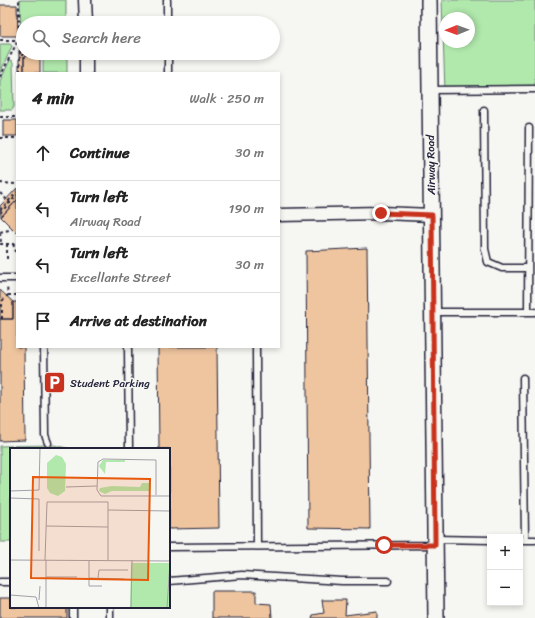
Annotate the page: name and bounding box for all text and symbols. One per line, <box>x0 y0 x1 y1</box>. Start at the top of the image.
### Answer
north arrow <box>439 12 475 48</box>
search box <box>16 16 280 60</box>
text: Search here <box>62 25 141 51</box>
icon: search <box>30 27 52 49</box>
text: 4 min <box>32 83 74 113</box>
text: Walk · 250 m <box>190 87 264 110</box>
street label: Airway Road <box>421 134 441 196</box>
text: Continue <box>70 140 130 166</box>
text: 30 m <box>235 141 264 164</box>
icon: ahead <box>32 142 54 164</box>
text: Turn left <box>70 184 128 210</box>
text: 190 m <box>229 197 264 220</box>
icon: left <box>32 198 54 220</box>
route end <box>372 204 390 222</box>
text: Airway Road <box>70 210 141 233</box>
text: Turn left <box>70 240 128 266</box>
text: 30 m <box>235 253 264 276</box>
icon: left <box>32 254 54 276</box>
text: Excellante Street <box>70 266 171 289</box>
text: Arrive at destination <box>70 308 207 334</box>
icon: arrive <box>32 310 54 332</box>
parking icon: Student Parking <box>41 370 67 396</box>
place label: Student Parking <box>70 374 150 393</box>
inset map <box>10 448 170 608</box>
map controls <box>487 534 523 606</box>
button: + <box>487 534 523 570</box>
route start <box>375 536 393 554</box>
button: − <box>487 570 523 606</box>

